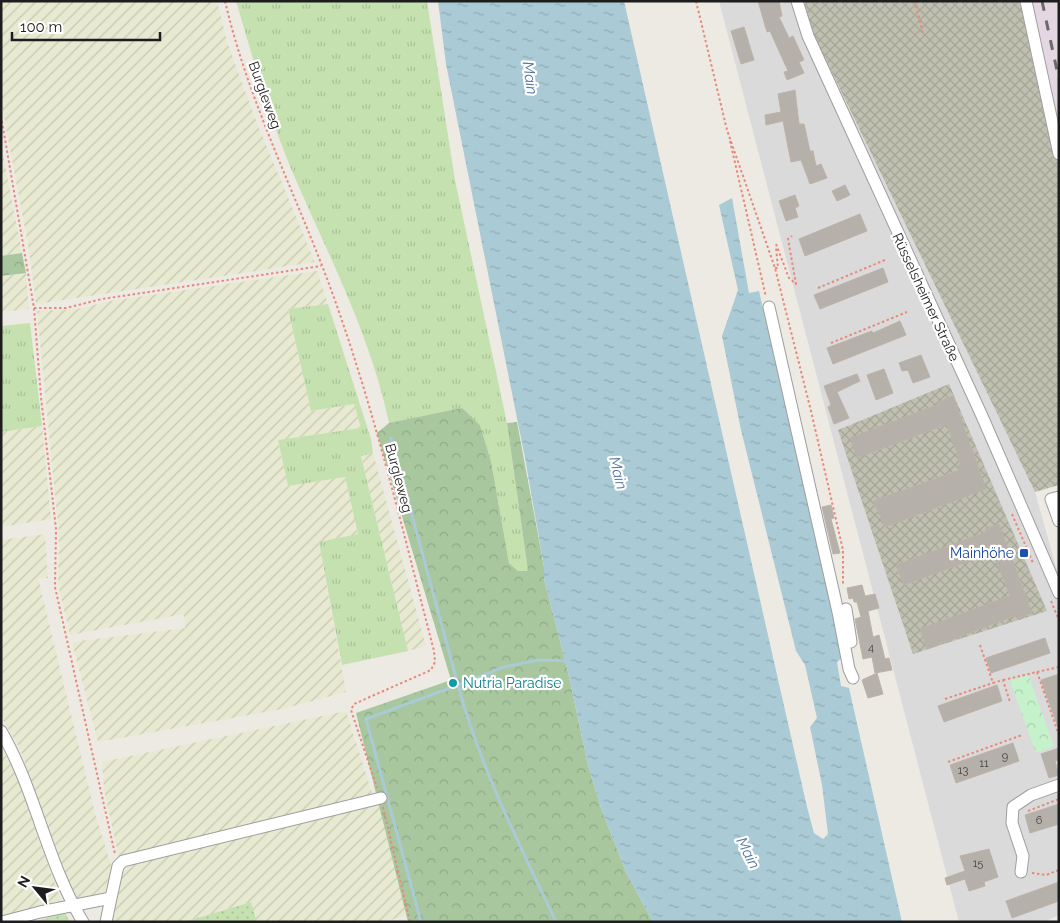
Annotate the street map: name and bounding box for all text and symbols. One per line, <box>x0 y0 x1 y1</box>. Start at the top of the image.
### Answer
scale bar <box>12 10 160 42</box>
text: 100 m <box>20 18 62 36</box>
street label: Burgleweg <box>245 59 285 131</box>
water label: Main <box>519 60 541 96</box>
street label: Rüsselsheimer Straße <box>889 230 963 364</box>
street label: Burgleweg <box>382 442 416 514</box>
water label: Main <box>605 455 631 491</box>
place label: Mainhöhe <box>950 545 1014 561</box>
marker: Mainhöhe <box>1018 547 1030 559</box>
house number: 4 <box>868 641 874 654</box>
place label: Nutria Paradise <box>463 675 562 691</box>
marker: Nutria Paradise <box>447 677 459 689</box>
house number: 9 <box>1002 750 1008 763</box>
house number: 11 <box>979 757 989 770</box>
house number: 13 <box>958 764 968 777</box>
house number: 6 <box>1036 814 1043 827</box>
water label: Main <box>732 834 764 872</box>
house number: 15 <box>973 857 983 870</box>
north arrow <box>10 863 60 913</box>
text: N <box>14 873 33 890</box>

